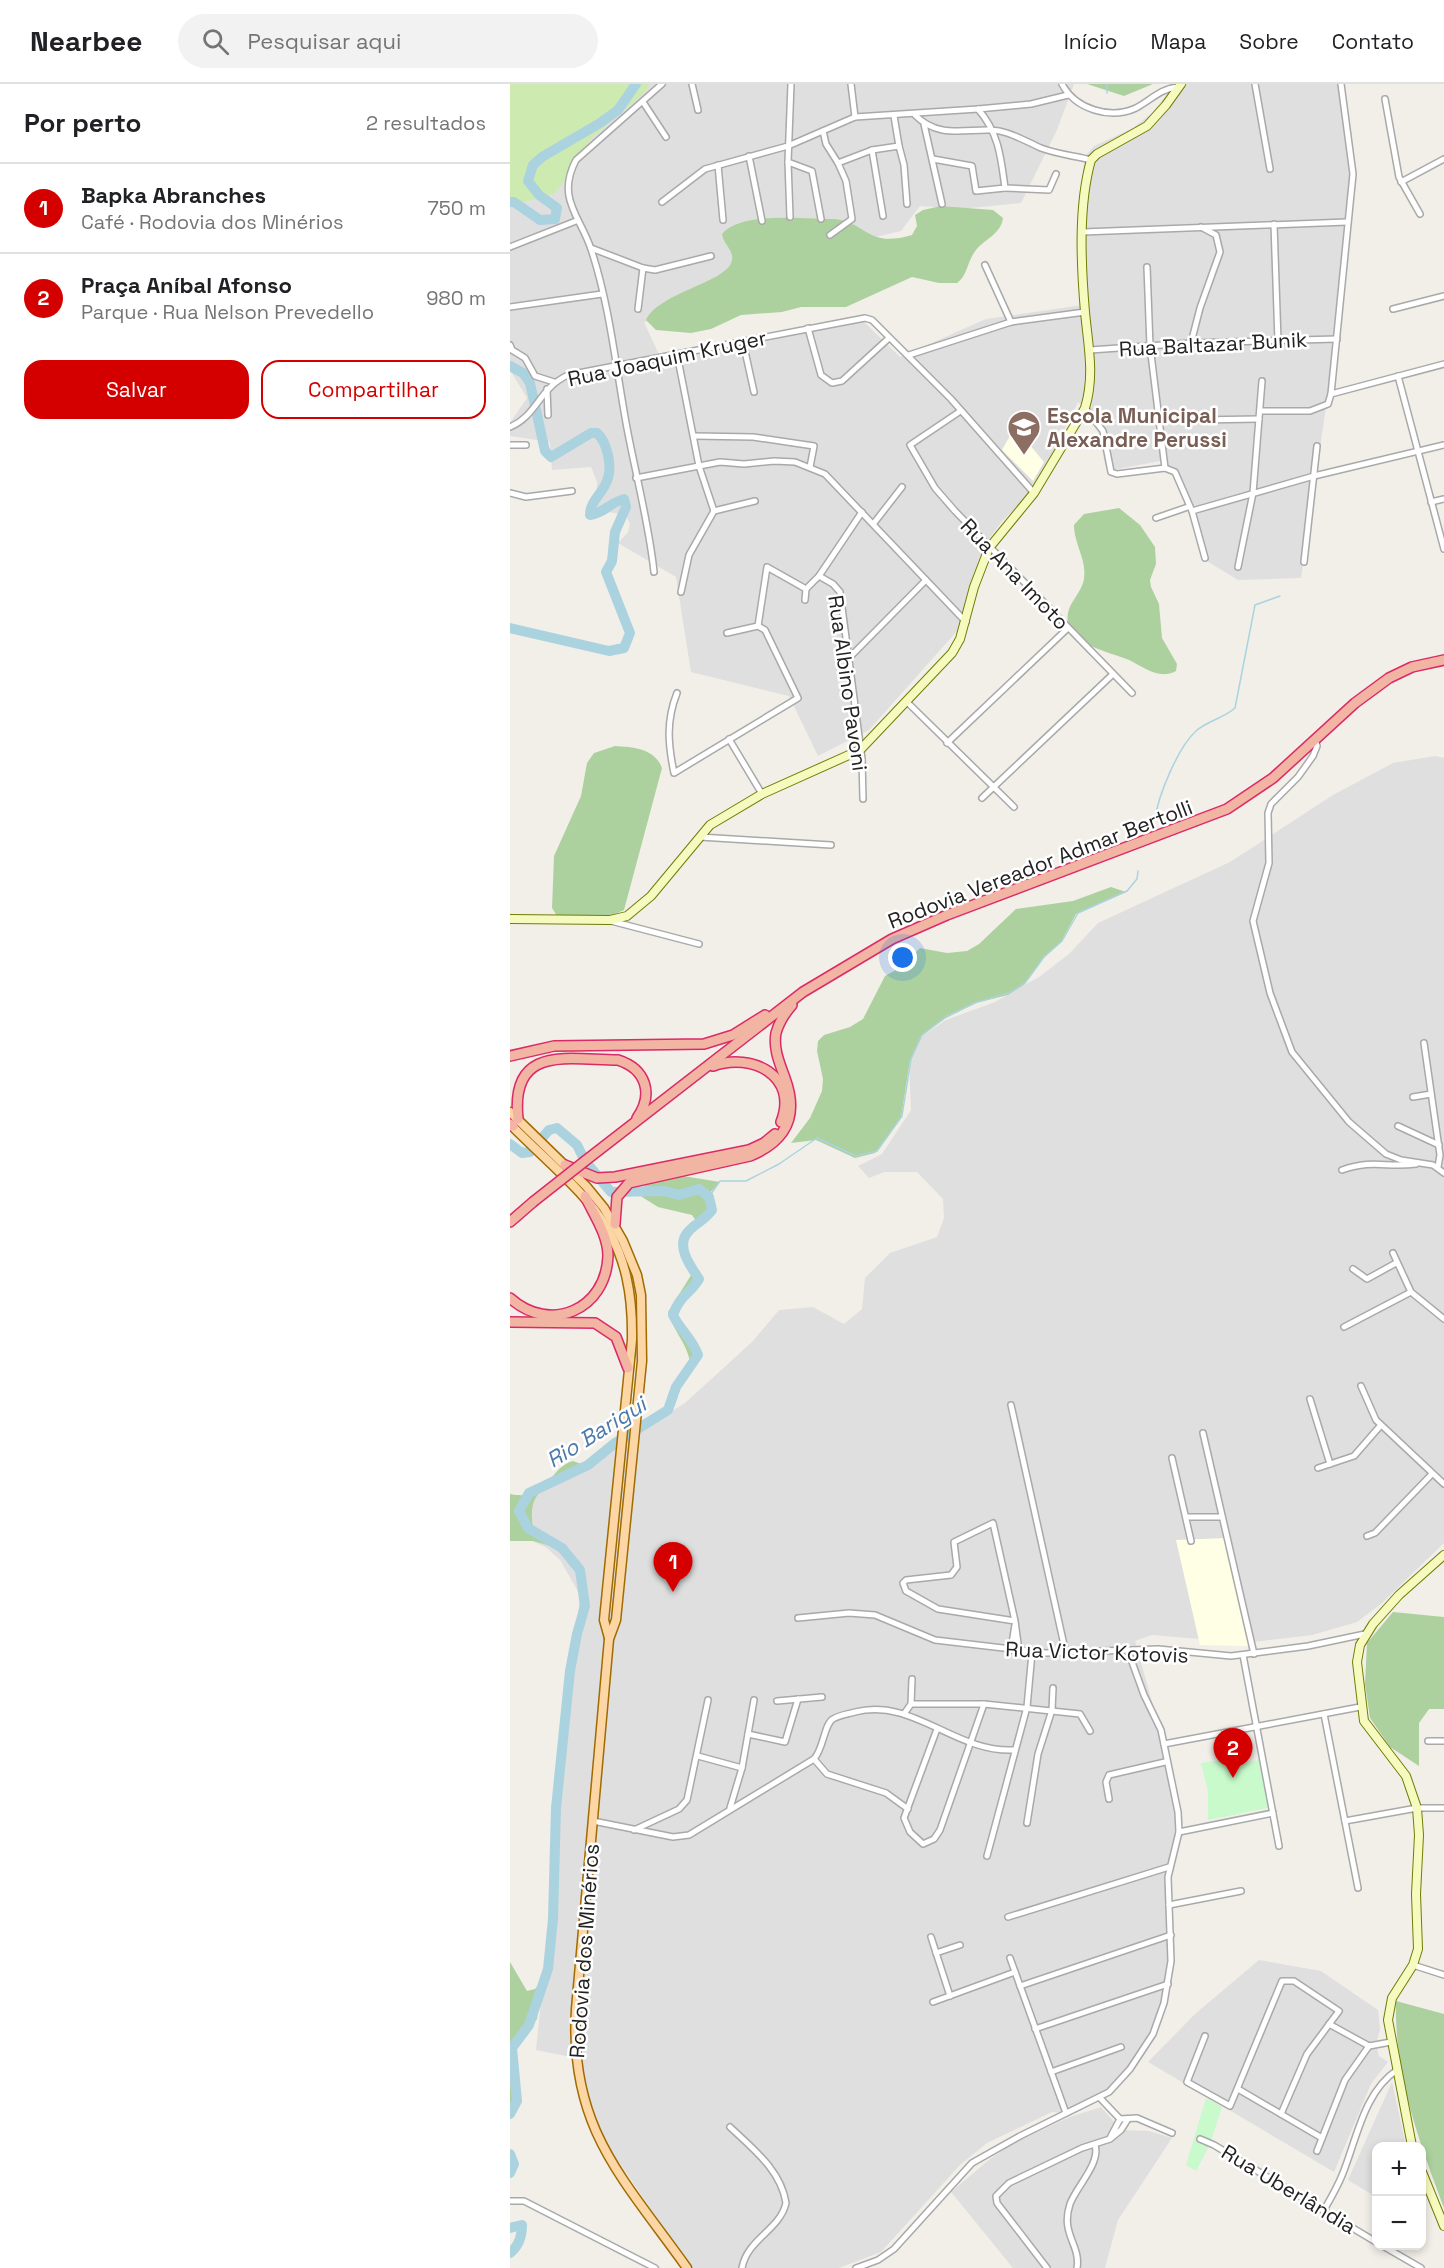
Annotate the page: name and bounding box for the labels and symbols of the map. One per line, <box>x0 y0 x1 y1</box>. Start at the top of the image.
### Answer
street label: Rua Joaquim Kruger <box>565 324 769 392</box>
street label: Rua Baltazar Bunik <box>1118 326 1308 362</box>
place label: Escola Municipal Alexandre Perussi <box>1047 402 1227 453</box>
school or university icon: Escola Municipal Alexandre Perussi <box>1006 409 1042 456</box>
street label: Rua Ana Imoto <box>955 513 1075 635</box>
street label: Rua Albino Pavoni <box>822 593 874 773</box>
street label: Rodovia Vereador Admar Bertolli <box>884 793 1196 935</box>
your location <box>888 943 917 972</box>
water label: Rio Barigui <box>541 1389 653 1474</box>
pin: 1 <box>654 1542 692 1592</box>
street label: Rua Victor Kotovis <box>1005 1635 1189 1669</box>
pin: 2 <box>1214 1728 1252 1778</box>
street label: Rodovia dos Minérios <box>563 1843 605 2059</box>
street label: Rua Uberlândia <box>1217 2138 1361 2240</box>

